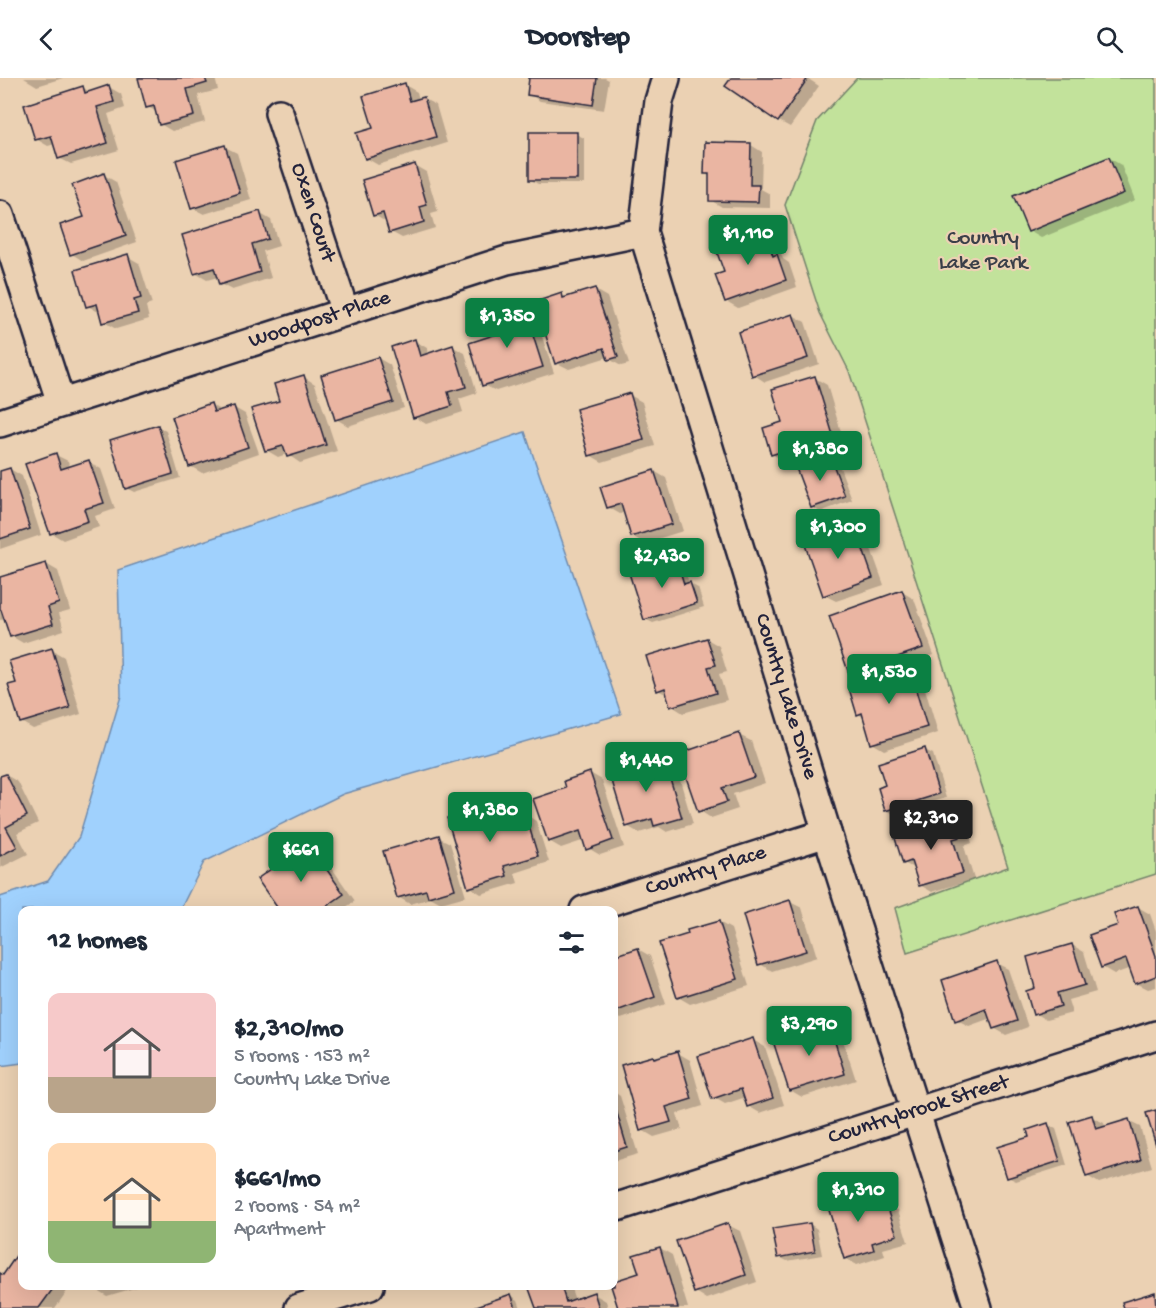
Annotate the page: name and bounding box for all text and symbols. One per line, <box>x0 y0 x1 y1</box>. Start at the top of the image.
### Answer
icon: back <box>30 23 63 56</box>
text: Doorstep <box>526 23 630 55</box>
icon: search <box>1093 23 1126 56</box>
street label: Oxen Court <box>284 160 341 267</box>
pin: $1,110 <box>699 215 797 266</box>
text: $1,110 <box>723 223 773 246</box>
park label: Country Lake Park <box>939 226 1029 277</box>
street label: Woodpost Place <box>246 285 394 355</box>
pin: $1,350 <box>458 298 556 349</box>
text: $1,350 <box>479 306 535 329</box>
pin: $1,380 <box>771 431 869 482</box>
text: $1,380 <box>792 439 848 462</box>
pin: $1,300 <box>789 509 887 560</box>
text: $1,300 <box>810 517 866 540</box>
pin: $2,430 <box>613 538 711 589</box>
text: $2,430 <box>634 546 690 569</box>
street label: Country Lake Drive <box>748 611 823 783</box>
pin: $1,530 <box>840 654 938 705</box>
text: $1,530 <box>861 662 917 685</box>
pin: $1,440 <box>597 742 695 793</box>
text: $1,440 <box>619 750 673 773</box>
pin: $1,380 <box>441 792 539 843</box>
text: $1,380 <box>462 800 518 823</box>
pin: $2,310 <box>882 800 980 851</box>
text: $2,310 <box>904 808 958 831</box>
pin: $661 <box>265 832 337 883</box>
text: $661 <box>282 840 320 863</box>
street label: Country Place <box>642 840 770 903</box>
icon: filters <box>555 926 588 959</box>
text: 12 homes <box>48 927 146 958</box>
pin: $3,290 <box>760 1006 858 1057</box>
text: $3,290 <box>781 1014 837 1037</box>
text: $2,310/mo <box>234 1015 344 1046</box>
icon: home <box>96 1017 168 1089</box>
text: 5 rooms · 153 m² <box>234 1046 370 1069</box>
text: Country Lake Drive <box>234 1069 390 1092</box>
street label: Countrybrook Street <box>825 1069 1014 1152</box>
text: $661/mo <box>234 1165 321 1196</box>
icon: home <box>96 1167 168 1239</box>
pin: $1,310 <box>809 1172 907 1223</box>
text: $1,310 <box>831 1180 885 1203</box>
text: 2 rooms · 54 m² <box>234 1196 361 1219</box>
text: Apartment <box>234 1219 324 1242</box>

